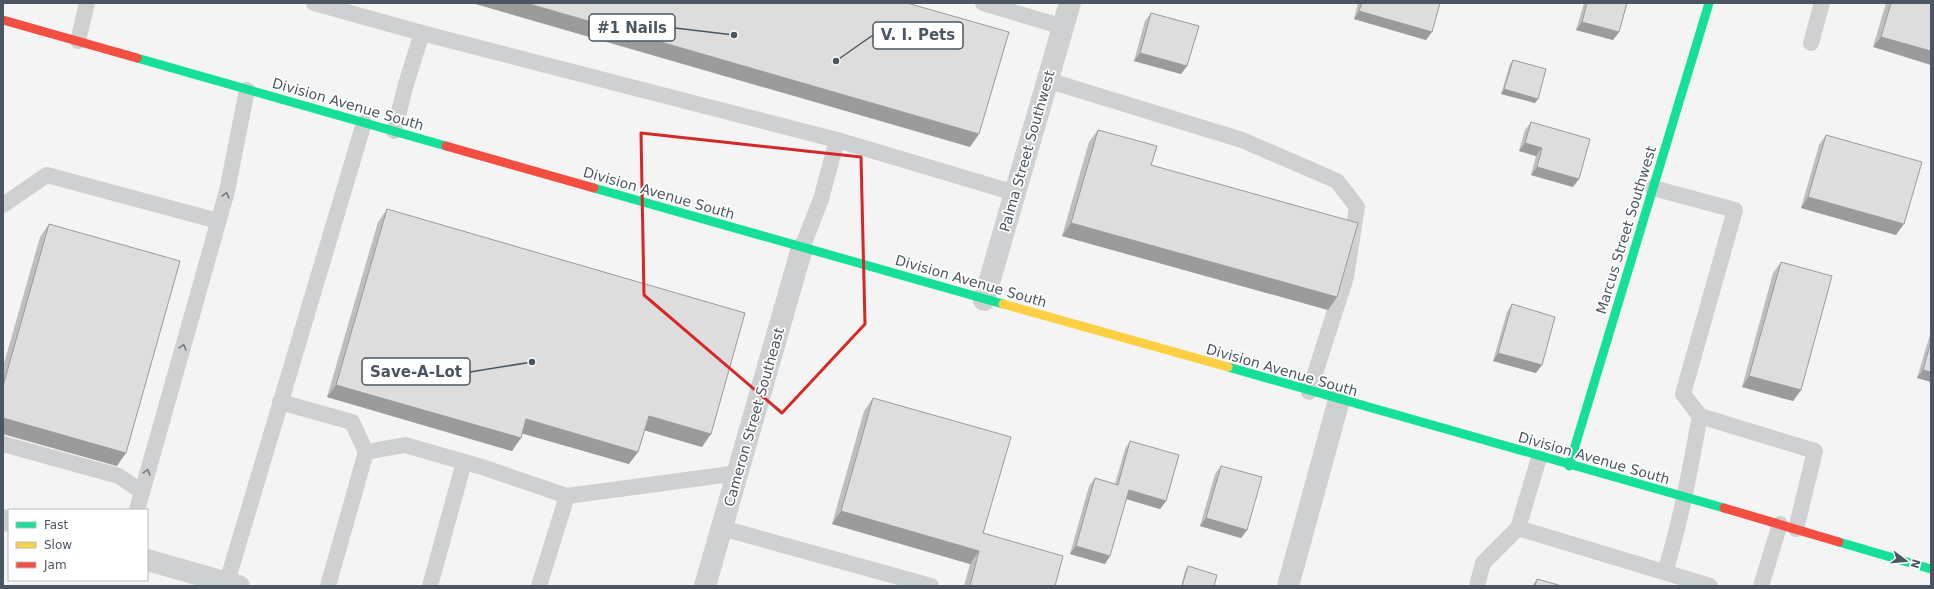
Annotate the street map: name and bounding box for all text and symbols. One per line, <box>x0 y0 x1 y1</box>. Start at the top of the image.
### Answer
callout: #1 Nails <box>589 14 675 41</box>
text: #1 Nails <box>597 19 667 37</box>
callout: V. I. Pets <box>873 22 963 49</box>
text: V. I. Pets <box>881 26 955 44</box>
street label: Palma Street Southwest <box>996 68 1058 234</box>
street label: Division Avenue South <box>270 75 426 133</box>
street label: Marcus Street Southwest <box>1593 144 1659 316</box>
street label: Division Avenue South <box>581 164 737 222</box>
one-way arrow <box>221 192 229 198</box>
street label: Division Avenue South <box>893 252 1049 310</box>
street label: Cameron Street Southeast <box>721 325 787 508</box>
street label: Division Avenue South <box>1204 341 1360 399</box>
one-way arrow <box>178 344 186 351</box>
callout: Save-A-Lot <box>362 358 470 385</box>
text: Save-A-Lot <box>370 363 462 381</box>
street label: Division Avenue South <box>1516 429 1672 487</box>
one-way arrow <box>142 469 151 476</box>
legend <box>8 509 148 581</box>
text: Fast <box>44 518 68 532</box>
text: Slow <box>44 538 72 552</box>
north arrow <box>1886 541 1926 581</box>
text: N <box>1908 557 1923 570</box>
text: Jam <box>43 558 67 572</box>

